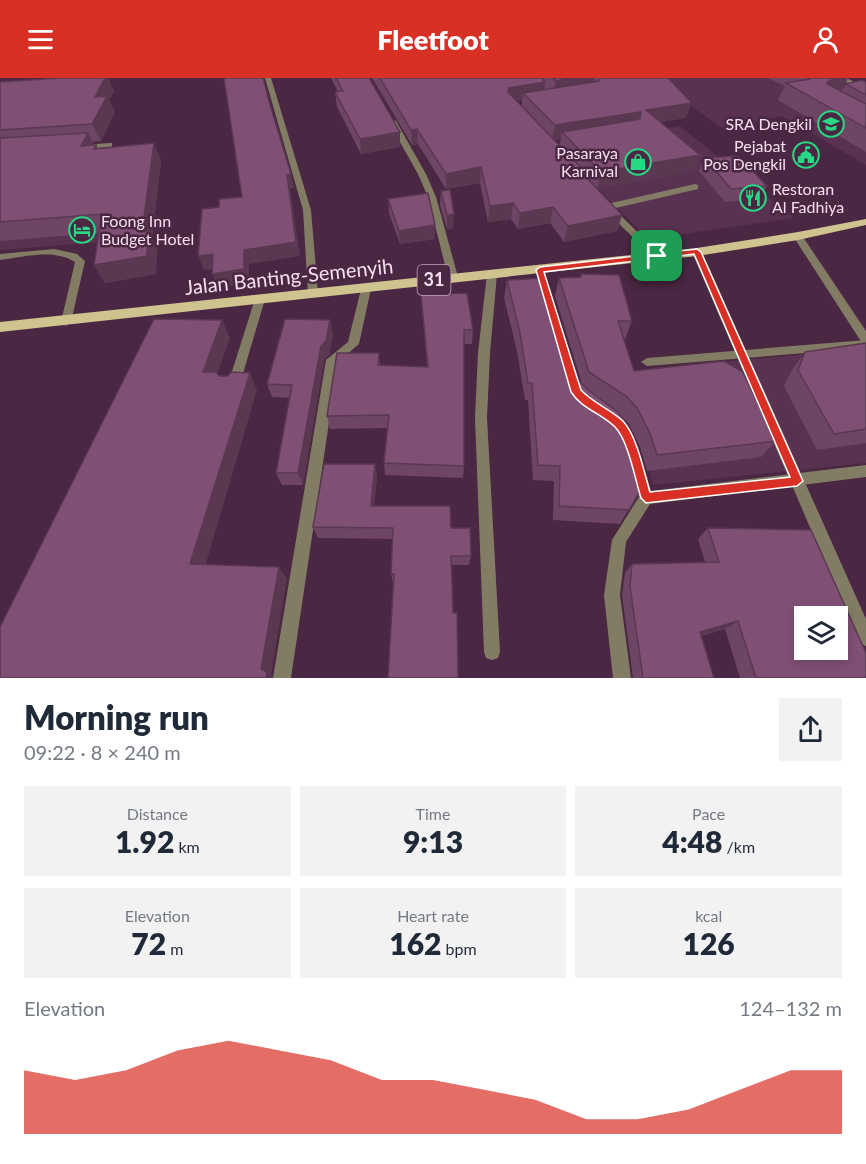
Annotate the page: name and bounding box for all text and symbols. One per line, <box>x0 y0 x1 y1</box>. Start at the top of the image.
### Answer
icon: menu <box>24 23 57 56</box>
text: Fleetfoot <box>377 23 489 56</box>
icon: person <box>809 23 842 56</box>
school or university icon: SRA Dengkil <box>816 109 846 139</box>
place label: SRA Dengkil <box>725 114 812 133</box>
place label: Pejabat Pos Dengkil <box>703 136 786 173</box>
public building icon: Pejabat Pos Dengkil <box>791 140 821 170</box>
place label: Pasaraya Karnival <box>556 143 618 180</box>
shop icon: Pasaraya Karnival <box>623 147 653 177</box>
place label: Restoran Al Fadhiya <box>772 179 844 216</box>
restaurant icon: Restoran Al Fadhiya <box>738 183 768 213</box>
place label: Foong Inn Budget Hotel <box>101 211 194 248</box>
hotel icon: Foong Inn Budget Hotel <box>67 215 97 245</box>
pin <box>631 230 682 281</box>
icon: arrive <box>640 239 673 272</box>
street label: Jalan Banting-Semenyih <box>183 253 394 299</box>
road number: 31 <box>418 265 450 295</box>
map controls <box>794 606 848 660</box>
button: layers <box>794 606 848 660</box>
text: Morning run <box>24 697 209 737</box>
button: share <box>779 698 842 761</box>
text: 09:22 · 8 × 240 m <box>24 740 181 764</box>
text: Distance <box>127 804 188 823</box>
text: Time <box>416 804 450 823</box>
text: Pace <box>692 804 725 823</box>
text: 1.92 <box>115 823 174 859</box>
text: 9:13 <box>403 823 463 859</box>
text: 4:48 <box>662 823 722 859</box>
text: km <box>174 837 200 856</box>
text: /km <box>722 837 755 856</box>
text: Elevation <box>125 906 190 925</box>
text: Heart rate <box>397 906 469 925</box>
text: kcal <box>695 906 722 925</box>
text: 72 <box>131 925 166 961</box>
text: 162 <box>389 925 442 961</box>
text: 126 <box>683 925 735 961</box>
text: m <box>166 939 183 958</box>
text: bpm <box>442 939 477 958</box>
text: Elevation <box>24 996 105 1020</box>
text: 124–132 m <box>739 996 842 1020</box>

